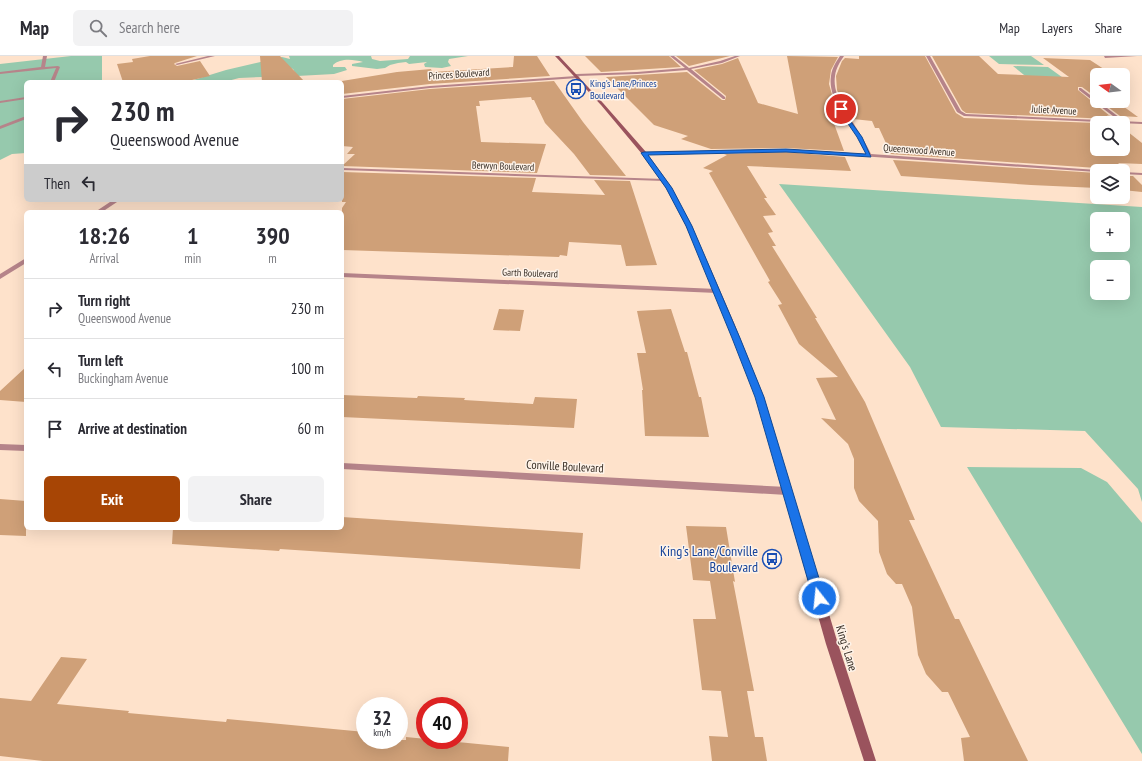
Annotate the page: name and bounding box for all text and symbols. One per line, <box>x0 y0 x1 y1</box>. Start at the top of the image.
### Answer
search box <box>73 10 353 46</box>
text: Map <box>20 16 49 40</box>
icon: search <box>87 17 109 39</box>
text: Search here <box>119 18 180 37</box>
text: Map <box>999 19 1020 37</box>
text: Layers <box>1042 19 1073 37</box>
text: Share <box>1095 19 1122 37</box>
street label: Princes Boulevard <box>428 65 490 83</box>
north arrow <box>1090 68 1130 108</box>
map controls <box>1090 68 1130 300</box>
place label: King's Lane/Princes Boulevard <box>590 77 657 102</box>
bus stop icon: King's Lane/Princes Boulevard <box>565 78 587 100</box>
text: 230 m <box>110 92 174 129</box>
pin <box>824 92 858 126</box>
icon: right <box>44 96 96 148</box>
icon: arrive <box>830 98 852 120</box>
street label: Juliet Avenue <box>1030 102 1077 118</box>
button: search <box>1090 116 1130 156</box>
text: Queenswood Avenue <box>110 128 239 151</box>
street label: Queenswood Avenue <box>883 141 955 159</box>
street label: Berwyn Boulevard <box>472 158 534 174</box>
button: layers <box>1090 164 1130 204</box>
icon: left <box>78 172 100 194</box>
text: Then <box>44 174 70 193</box>
button: + <box>1090 212 1130 252</box>
text: 18:26 <box>78 220 130 251</box>
text: 1 <box>187 220 198 251</box>
text: 390 <box>255 220 290 251</box>
text: Arrival <box>89 250 119 267</box>
text: min <box>184 250 201 267</box>
text: m <box>268 250 277 267</box>
button: − <box>1090 260 1130 300</box>
street label: Garth Boulevard <box>502 266 558 280</box>
text: Turn right <box>78 291 130 310</box>
icon: right <box>44 298 66 320</box>
text: 230 m <box>291 299 324 318</box>
text: Queenswood Avenue <box>78 310 171 327</box>
text: Turn left <box>78 351 123 370</box>
icon: left <box>44 358 66 380</box>
text: 100 m <box>291 359 324 378</box>
text: Buckingham Avenue <box>78 370 168 387</box>
icon: arrive <box>44 418 66 440</box>
text: Arrive at destination <box>78 419 187 438</box>
text: 60 m <box>298 419 324 438</box>
street label: Conville Boulevard <box>526 456 604 476</box>
button: Exit <box>44 476 180 522</box>
button: Share <box>188 476 324 522</box>
place label: King's Lane/Conville Boulevard <box>660 542 758 576</box>
bus stop icon: King's Lane/Conville Boulevard <box>761 548 783 570</box>
position arrow <box>798 577 840 619</box>
street label: King's Lane <box>833 623 861 673</box>
speed limit sign: 40 <box>416 697 468 749</box>
text: 32 <box>372 705 392 731</box>
text: km/h <box>373 726 391 739</box>

